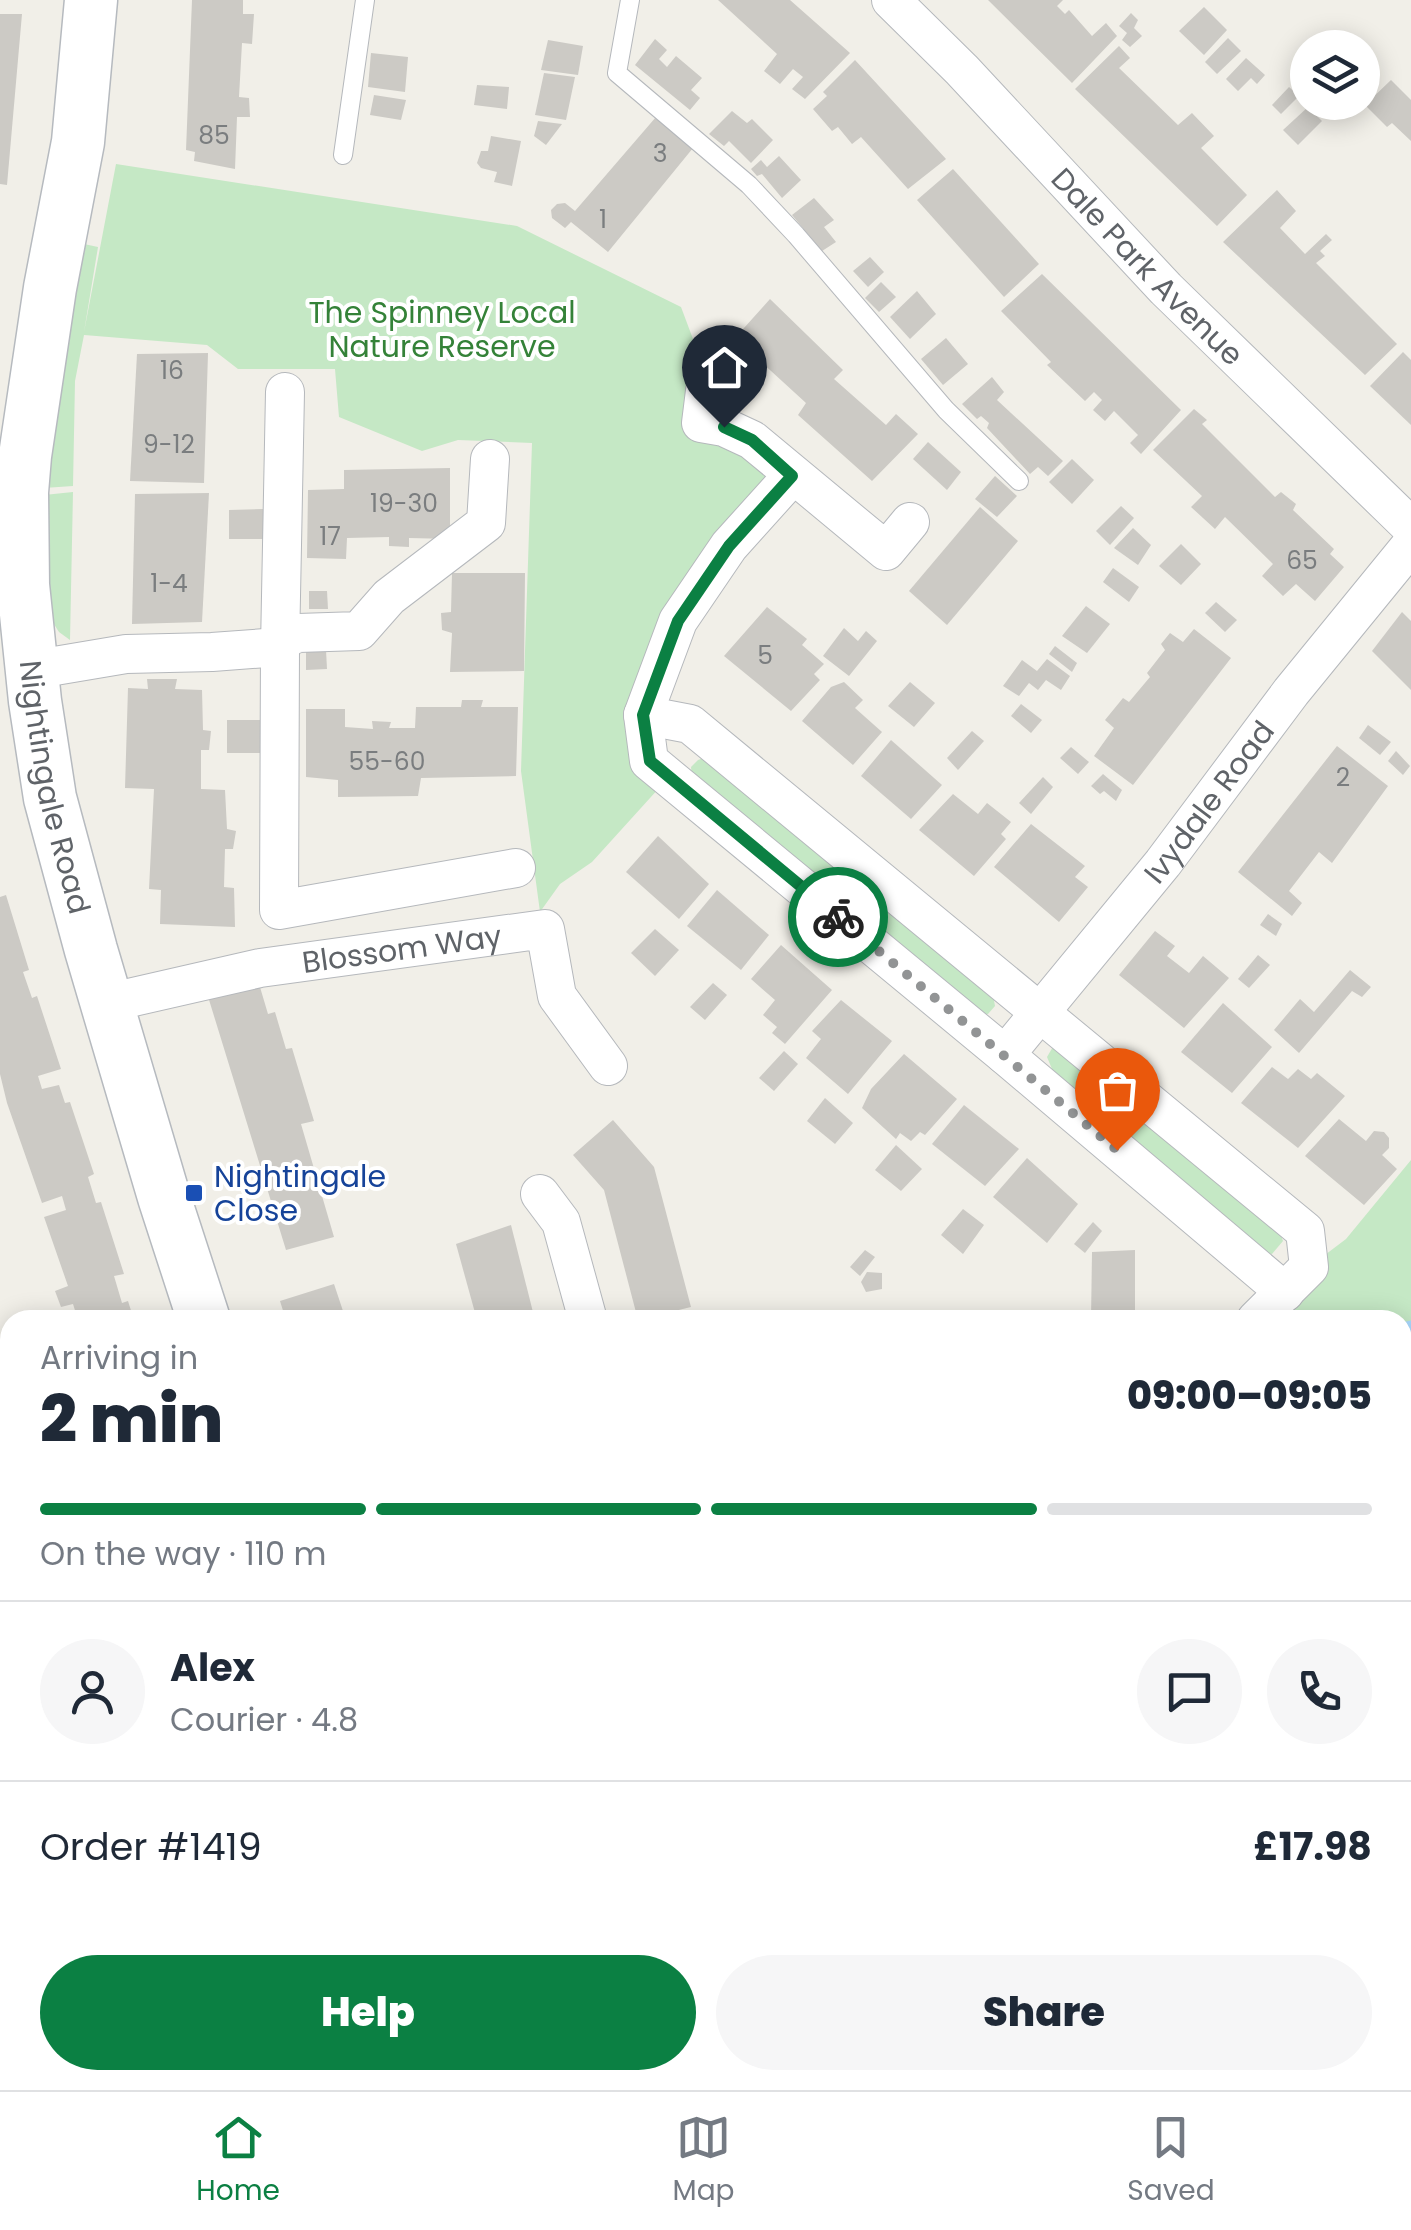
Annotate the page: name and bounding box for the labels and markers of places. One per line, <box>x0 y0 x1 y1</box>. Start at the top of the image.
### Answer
pin <box>682 325 767 428</box>
pin <box>1075 1048 1160 1151</box>
place label: Nightingale Close <box>214 1155 386 1232</box>
marker: Nightingale Close <box>183 1182 205 1204</box>

